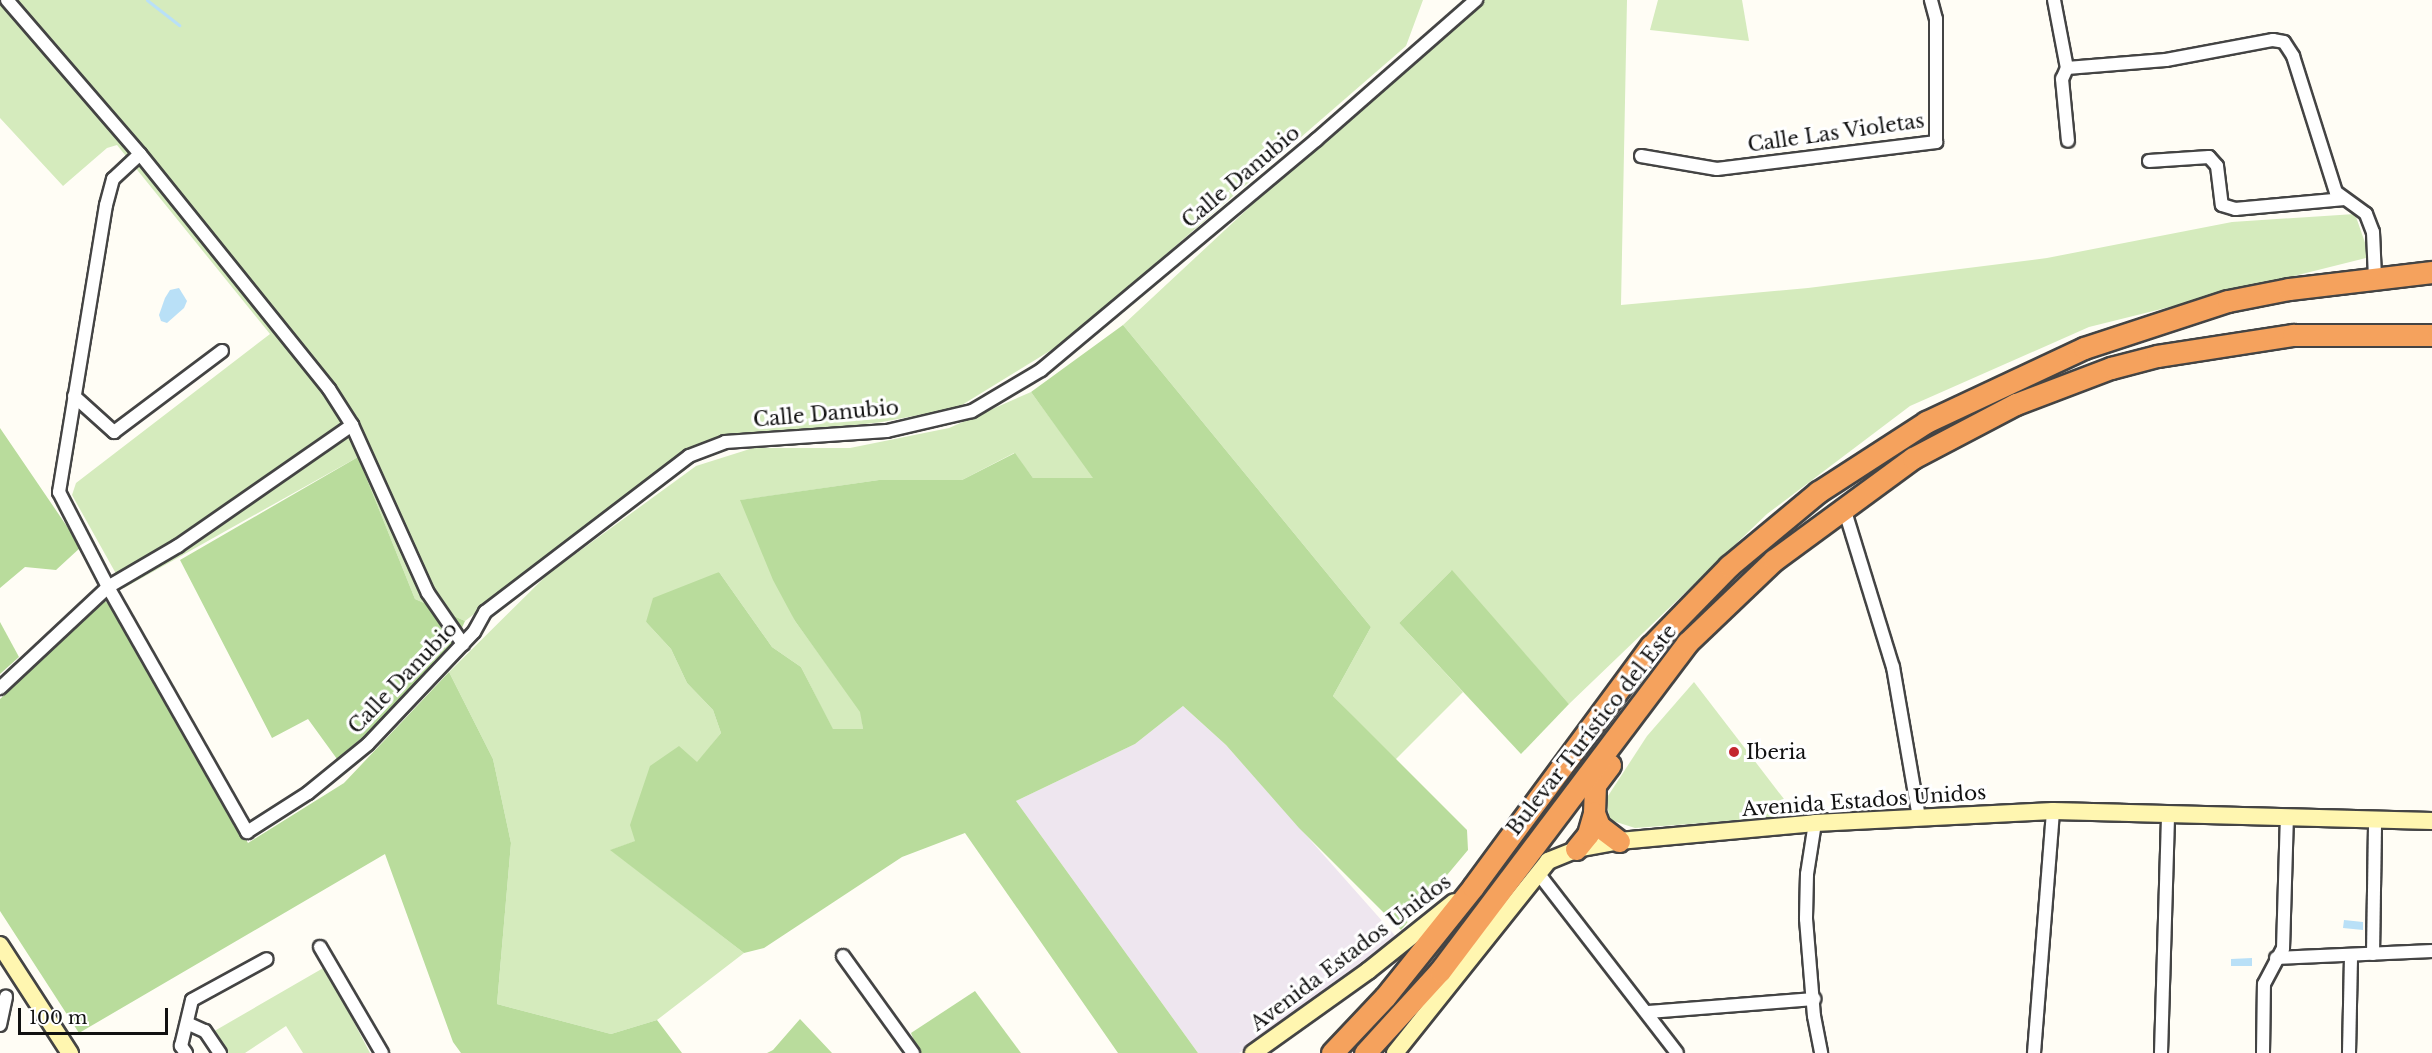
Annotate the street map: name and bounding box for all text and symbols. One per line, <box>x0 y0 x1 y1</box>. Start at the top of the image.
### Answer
street label: Calle Las Violetas <box>1746 109 1926 157</box>
street label: Calle Danubio <box>1177 121 1305 233</box>
street label: Calle Danubio <box>752 396 900 432</box>
street label: Calle Danubio <box>344 617 462 739</box>
street label: Bulevar Turístico del Este <box>1502 619 1682 841</box>
place label: Iberia <box>1746 740 1806 764</box>
marker: Iberia <box>1727 745 1741 759</box>
street label: Avenida Estados Unidos <box>1741 780 1987 822</box>
street label: Avenida Estados Unidos <box>1246 870 1456 1036</box>
scale bar <box>21 996 171 1034</box>
text: 100 m <box>29 1007 87 1029</box>

